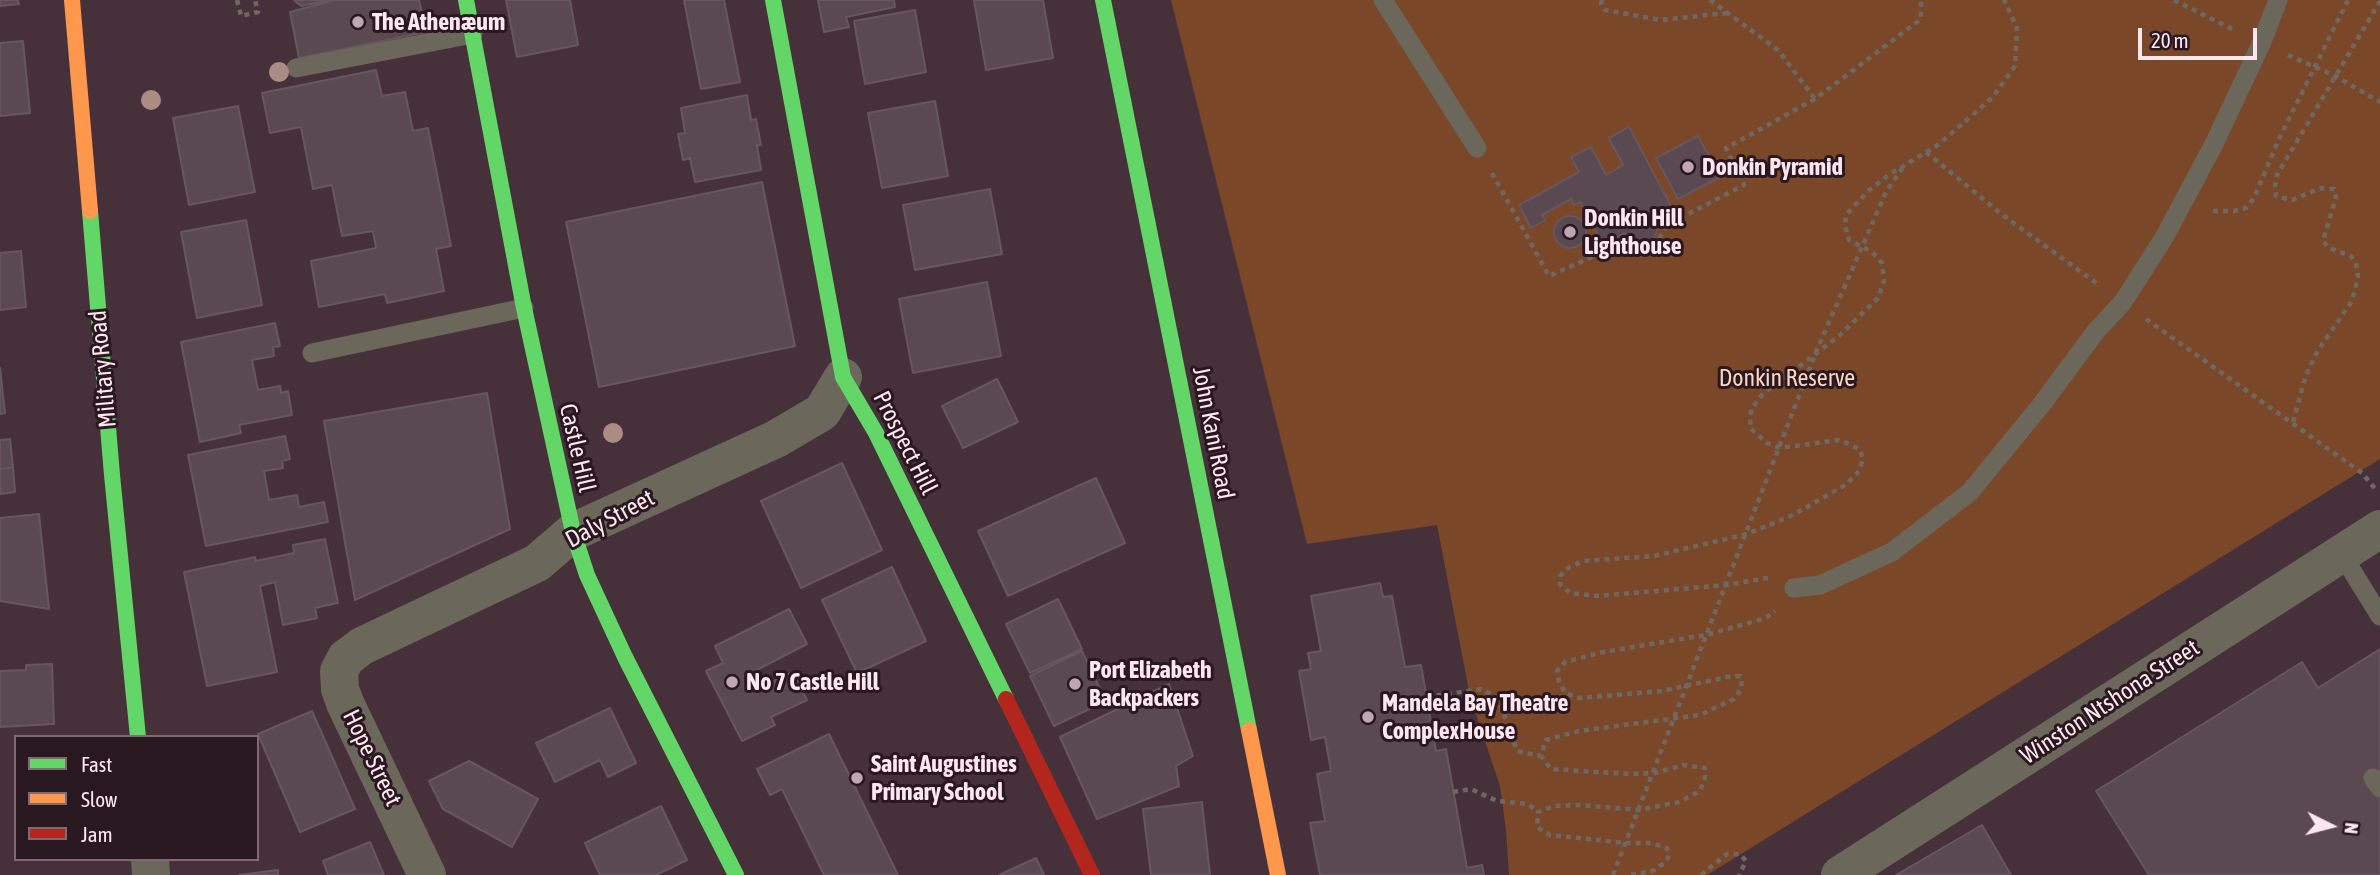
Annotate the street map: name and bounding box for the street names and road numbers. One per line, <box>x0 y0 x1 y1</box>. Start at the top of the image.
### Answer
street label: Military Road <box>84 309 122 429</box>
street label: John Kani Road <box>1186 364 1240 502</box>
street label: Prospect Hill <box>867 387 943 499</box>
street label: Castle Hill <box>553 401 601 495</box>
street label: Daly Street <box>561 484 659 554</box>
street label: Winston Ntshona Street <box>2015 634 2205 770</box>
street label: Hope Street <box>336 705 408 811</box>

